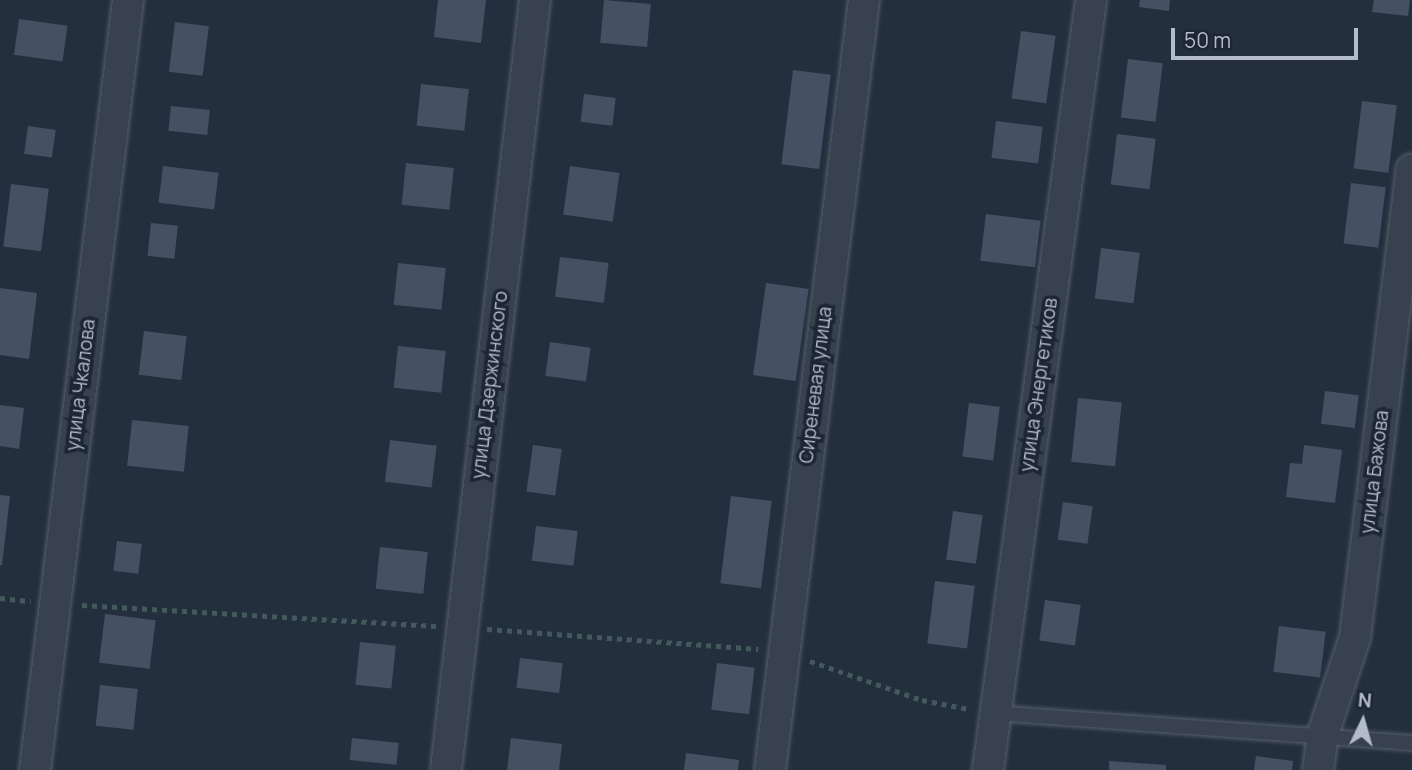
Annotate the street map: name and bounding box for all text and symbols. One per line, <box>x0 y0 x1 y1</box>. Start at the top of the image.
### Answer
scale bar <box>1174 14 1361 58</box>
text: 50 m <box>1184 26 1231 54</box>
street label: улица Дзержинского <box>467 290 513 480</box>
street label: улица Энергетиков <box>1016 297 1062 473</box>
street label: Сиреневая улица <box>795 305 837 465</box>
street label: улица Чкалова <box>62 318 100 452</box>
street label: улица Бажова <box>1356 409 1394 535</box>
north arrow <box>1328 686 1398 756</box>
text: N <box>1357 687 1373 714</box>

